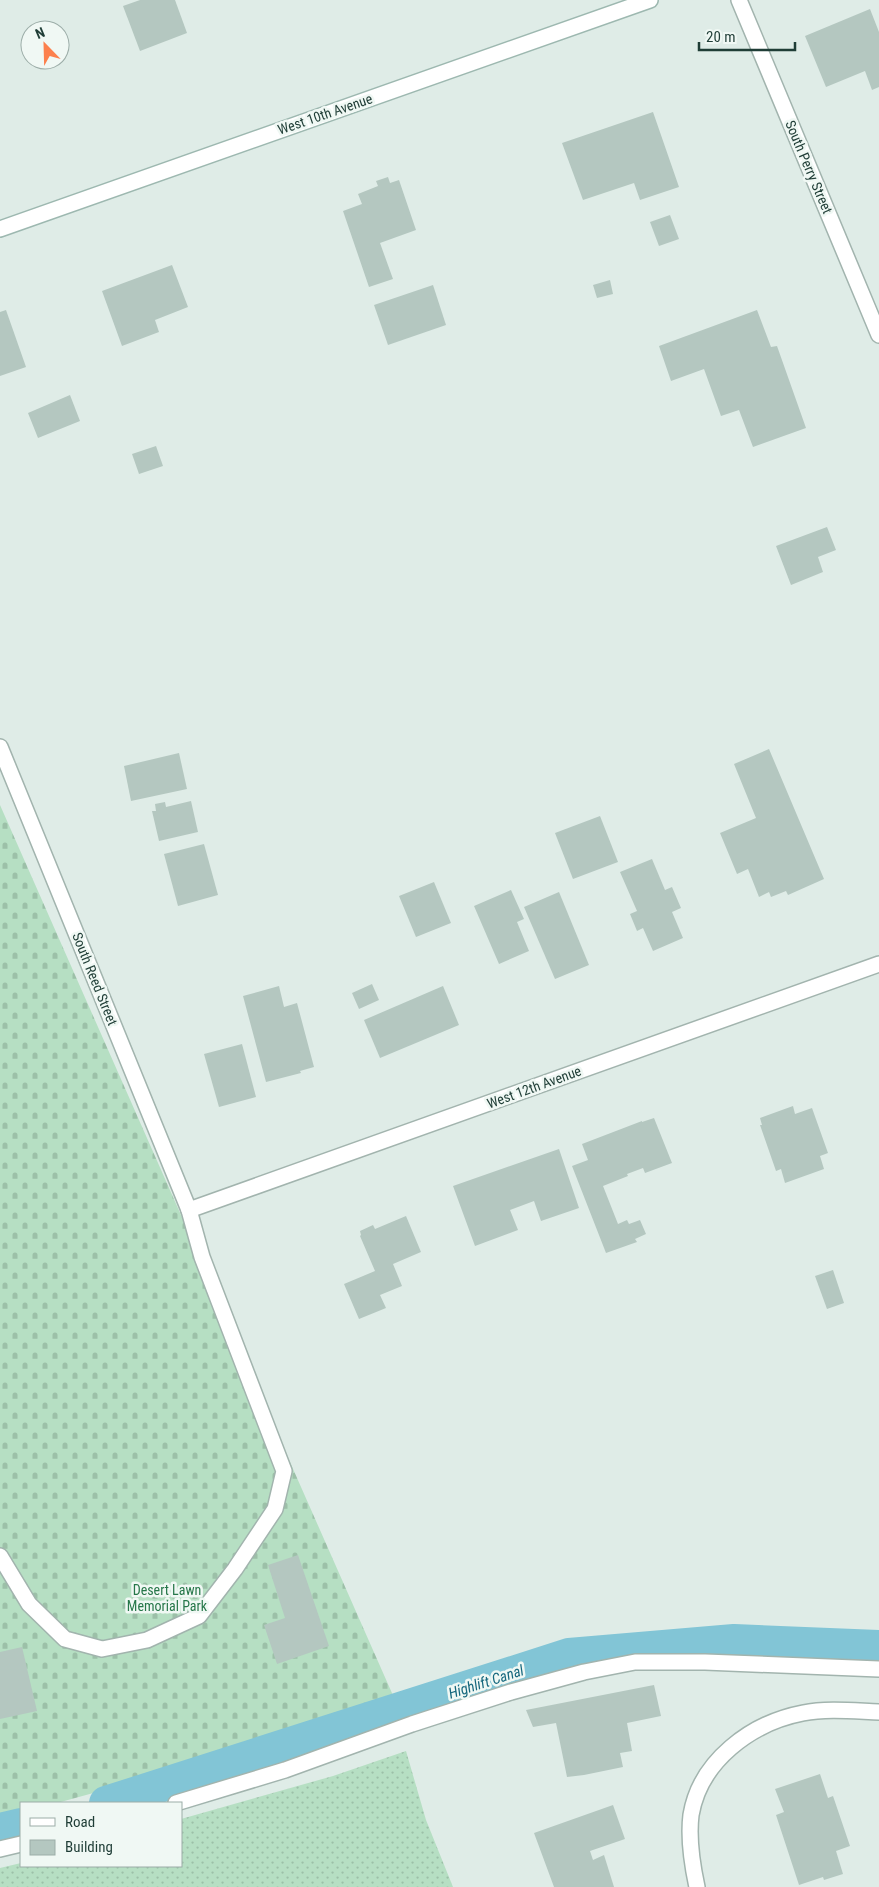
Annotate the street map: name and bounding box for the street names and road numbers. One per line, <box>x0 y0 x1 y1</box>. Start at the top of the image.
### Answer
street label: West 10th Avenue <box>276 90 375 138</box>
street label: South Perry Street <box>782 118 836 216</box>
street label: South Reed Street <box>69 930 121 1028</box>
street label: West 12th Avenue <box>485 1062 584 1111</box>

